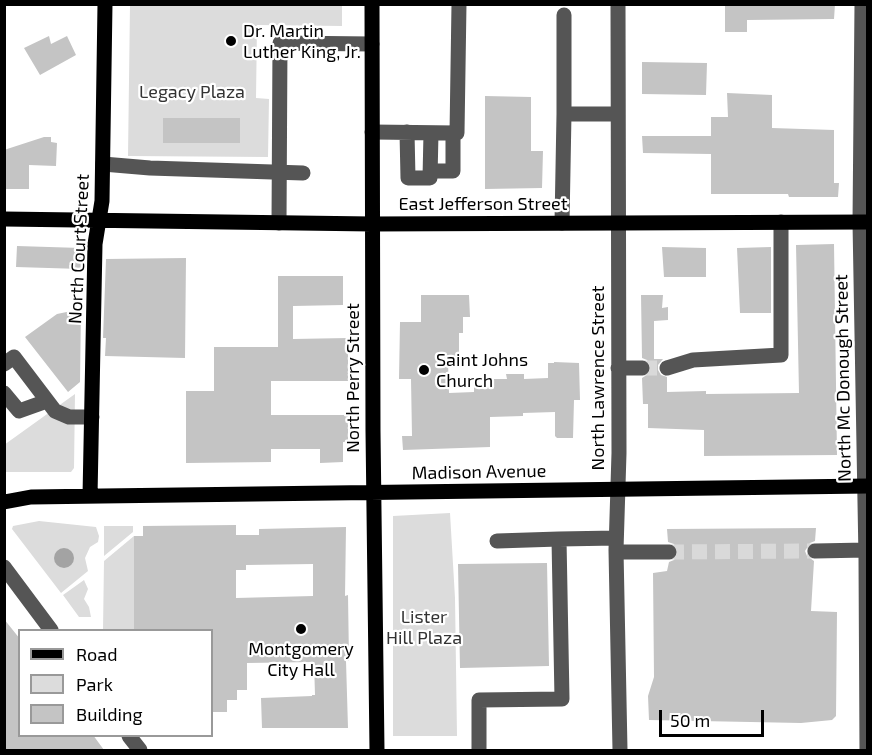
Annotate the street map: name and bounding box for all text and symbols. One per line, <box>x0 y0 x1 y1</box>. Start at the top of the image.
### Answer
place label: Dr. Martin Luther King, Jr. <box>243 20 361 63</box>
marker: Dr. Martin Luther King, Jr. <box>224 34 238 48</box>
park label: Legacy Plaza <box>139 81 245 103</box>
street label: North Court Street <box>64 173 94 325</box>
street label: East Jefferson Street <box>398 193 568 215</box>
street label: North Mc Donough Street <box>830 274 856 482</box>
street label: North Lawrence Street <box>587 286 609 470</box>
street label: North Perry Street <box>342 303 364 453</box>
place label: Saint Johns Church <box>436 349 528 392</box>
marker: Saint Johns Church <box>417 363 431 377</box>
street label: Madison Avenue <box>412 460 546 484</box>
park label: Lister Hill Plaza <box>386 606 462 648</box>
marker: Montgomery City Hall <box>294 622 308 636</box>
legend <box>18 629 213 737</box>
place label: Montgomery City Hall <box>248 638 354 680</box>
text: Road <box>76 643 117 665</box>
text: Park <box>76 673 113 695</box>
scale bar <box>662 698 767 736</box>
text: Building <box>76 703 143 725</box>
text: 50 m <box>670 709 710 731</box>

